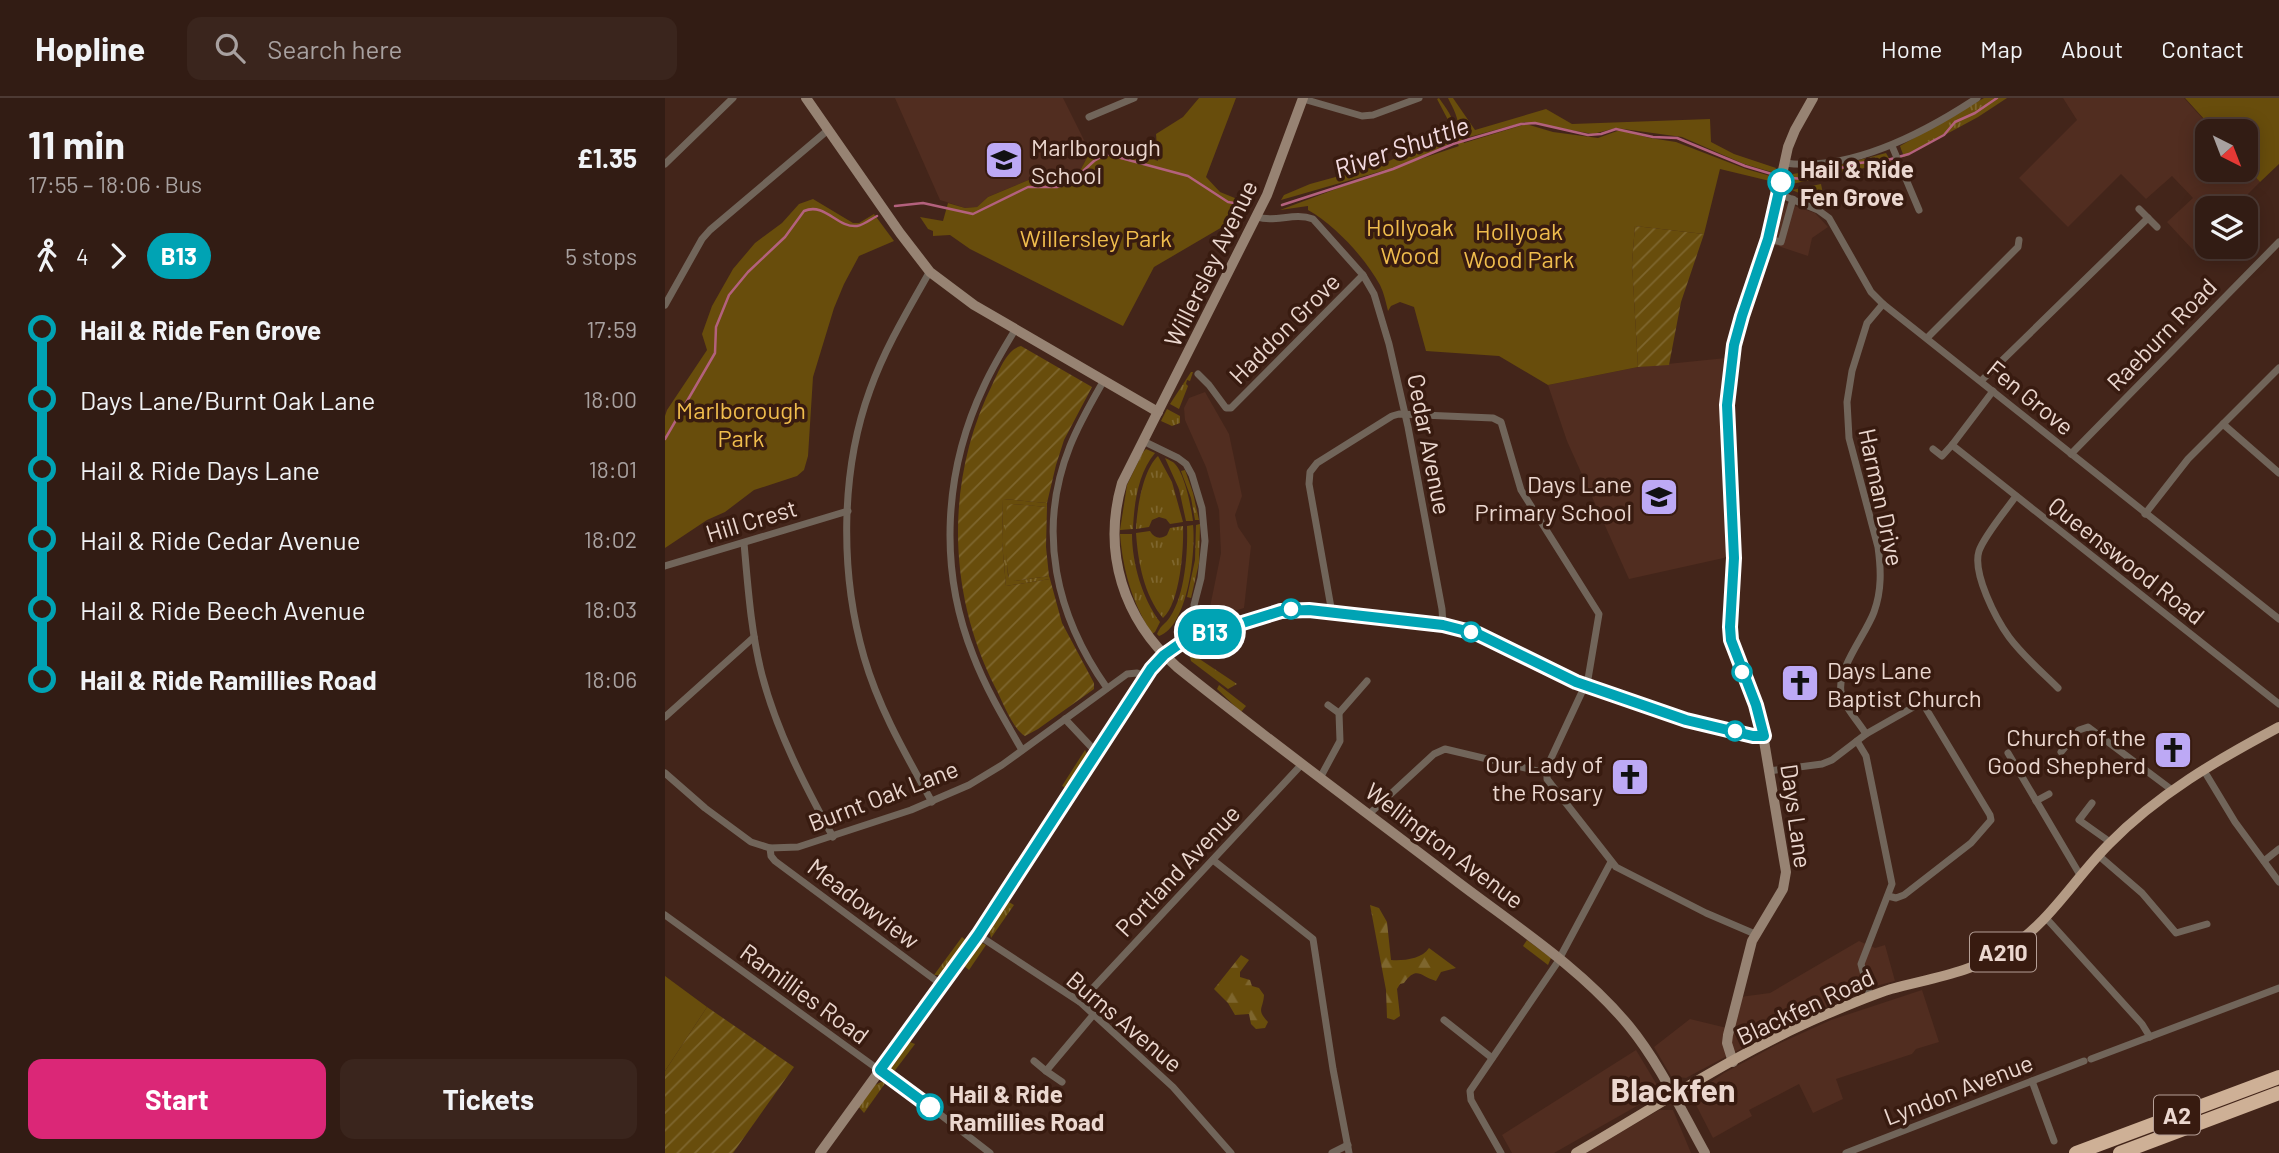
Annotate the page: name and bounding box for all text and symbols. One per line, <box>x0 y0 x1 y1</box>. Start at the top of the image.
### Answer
search box <box>187 17 677 80</box>
text: Hopline <box>35 28 145 68</box>
icon: search <box>211 29 249 67</box>
text: Search here <box>267 33 402 64</box>
text: Home <box>1881 34 1942 63</box>
text: Map <box>1980 34 2023 63</box>
text: About <box>2061 34 2123 63</box>
text: Contact <box>2161 34 2244 63</box>
water label: River Shuttle <box>1330 108 1472 184</box>
north arrow <box>2195 119 2257 182</box>
map controls <box>2195 119 2258 259</box>
text: 11 min <box>28 121 125 167</box>
place label: Marlborough School <box>1031 132 1161 189</box>
school or university icon: Marlborough School <box>983 139 1025 181</box>
text: £1.35 <box>577 142 637 173</box>
place label: Hail & Ride Fen Grove <box>1800 154 1914 211</box>
marker: Hail & Ride Fen Grove <box>1768 169 1794 195</box>
text: 17:55 – 18:06 · Bus <box>28 170 202 198</box>
street label: Willersley Avenue <box>1157 175 1263 351</box>
button: layers <box>2195 196 2258 259</box>
park label: Hollyoak Wood <box>1366 212 1454 269</box>
park label: Hollyoak Wood Park <box>1463 216 1575 273</box>
park label: Willersley Park <box>1020 223 1172 252</box>
icon: walk <box>28 237 66 275</box>
icon: forward <box>99 237 137 275</box>
text: B13 <box>161 241 197 270</box>
text: 4 <box>76 242 89 270</box>
text: 5 stops <box>565 242 637 270</box>
street label: Haddon Grove <box>1223 267 1345 389</box>
street label: Raeburn Road <box>2100 272 2222 396</box>
text: Hail & Ride Fen Grove <box>80 314 321 345</box>
text: 17:59 <box>586 315 637 343</box>
street label: Fen Grove <box>1982 353 2080 441</box>
street label: Cedar Avenue <box>1402 371 1458 517</box>
text: Days Lane/Burnt Oak Lane <box>80 384 375 415</box>
text: 18:00 <box>583 385 637 413</box>
park label: Marlborough Park <box>676 395 806 452</box>
street label: Harman Drive <box>1853 426 1911 568</box>
text: Hail & Ride Days Lane <box>80 454 320 485</box>
text: 18:01 <box>589 455 637 483</box>
place label: Days Lane Primary School <box>1475 469 1632 526</box>
school or university icon: Days Lane Primary School <box>1638 476 1680 518</box>
street label: Queenswood Road <box>2043 490 2211 630</box>
street label: Hill Crest <box>702 492 800 548</box>
text: Hail & Ride Cedar Avenue <box>80 524 361 555</box>
text: 18:02 <box>584 525 637 553</box>
text: Hail & Ride Beech Avenue <box>80 594 366 625</box>
text: 18:03 <box>584 595 637 623</box>
unlabelled marker <box>1281 599 1301 619</box>
line badge: B13 <box>1170 609 1250 655</box>
text: B13 <box>1192 617 1228 646</box>
unlabelled marker <box>1461 622 1481 642</box>
place label: Days Lane Baptist Church <box>1827 655 1982 712</box>
unlabelled marker <box>1732 662 1752 682</box>
church icon: Days Lane Baptist Church <box>1779 662 1821 704</box>
text: Hail & Ride Ramillies Road <box>80 664 377 695</box>
text: 18:06 <box>584 665 637 693</box>
unlabelled marker <box>1725 721 1745 741</box>
place label: Church of the Good Shepherd <box>1987 722 2146 779</box>
church icon: Church of the Good Shepherd <box>2152 729 2194 771</box>
place label: Our Lady of the Rosary <box>1485 749 1603 806</box>
street label: Burnt Oak Lane <box>804 753 962 837</box>
church icon: Our Lady of the Rosary <box>1609 756 1651 798</box>
street label: Days Lane <box>1775 762 1819 870</box>
street label: Wellington Avenue <box>1360 776 1530 914</box>
street label: Portland Avenue <box>1109 798 1245 942</box>
street label: Meadowview <box>802 852 926 954</box>
road number: A210 <box>1970 932 2036 972</box>
street label: Ramillies Road <box>735 937 875 1049</box>
street label: Blackfen Road <box>1732 962 1878 1050</box>
street label: Burns Avenue <box>1061 964 1189 1078</box>
street label: Lyndon Avenue <box>1879 1047 2037 1131</box>
button: Start <box>28 1059 326 1139</box>
button: Tickets <box>340 1059 637 1139</box>
district label: Blackfen <box>1610 1070 1736 1108</box>
place label: Hail & Ride Ramillies Road <box>949 1079 1104 1136</box>
marker: Hail & Ride Ramillies Road <box>917 1094 943 1120</box>
road number: A2 <box>2154 1096 2200 1134</box>

